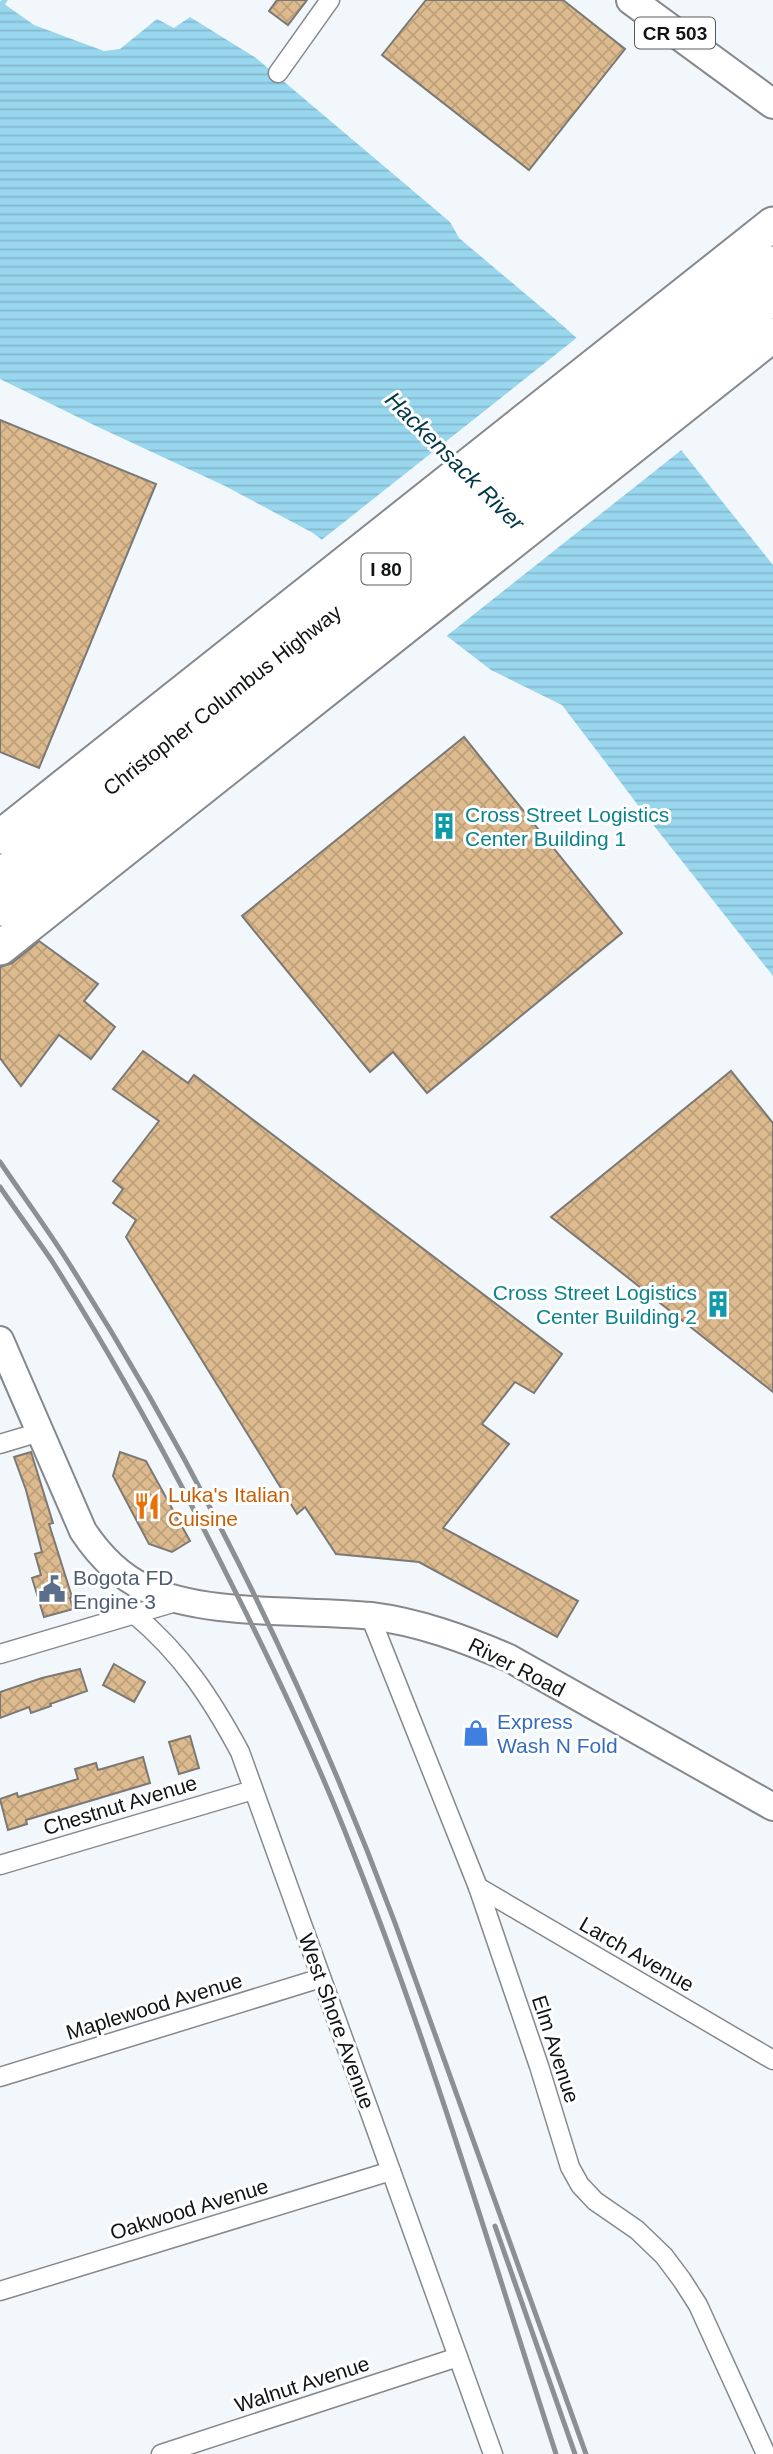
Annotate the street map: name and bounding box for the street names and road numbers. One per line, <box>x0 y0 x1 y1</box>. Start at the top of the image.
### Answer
road number: CR 503 <box>635 18 715 48</box>
road number: I 80 <box>362 554 410 584</box>
street label: Christopher Columbus Highway <box>99 600 346 800</box>
street label: River Road <box>465 1633 569 1701</box>
street label: Chestnut Avenue <box>40 1771 200 1839</box>
street label: Larch Avenue <box>576 1912 698 1996</box>
street label: West Shore Avenue <box>295 1930 379 2112</box>
street label: Maplewood Avenue <box>63 1968 245 2044</box>
street label: Elm Avenue <box>528 1992 584 2106</box>
street label: Oakwood Avenue <box>107 2174 271 2244</box>
street label: Walnut Avenue <box>232 2351 372 2417</box>

